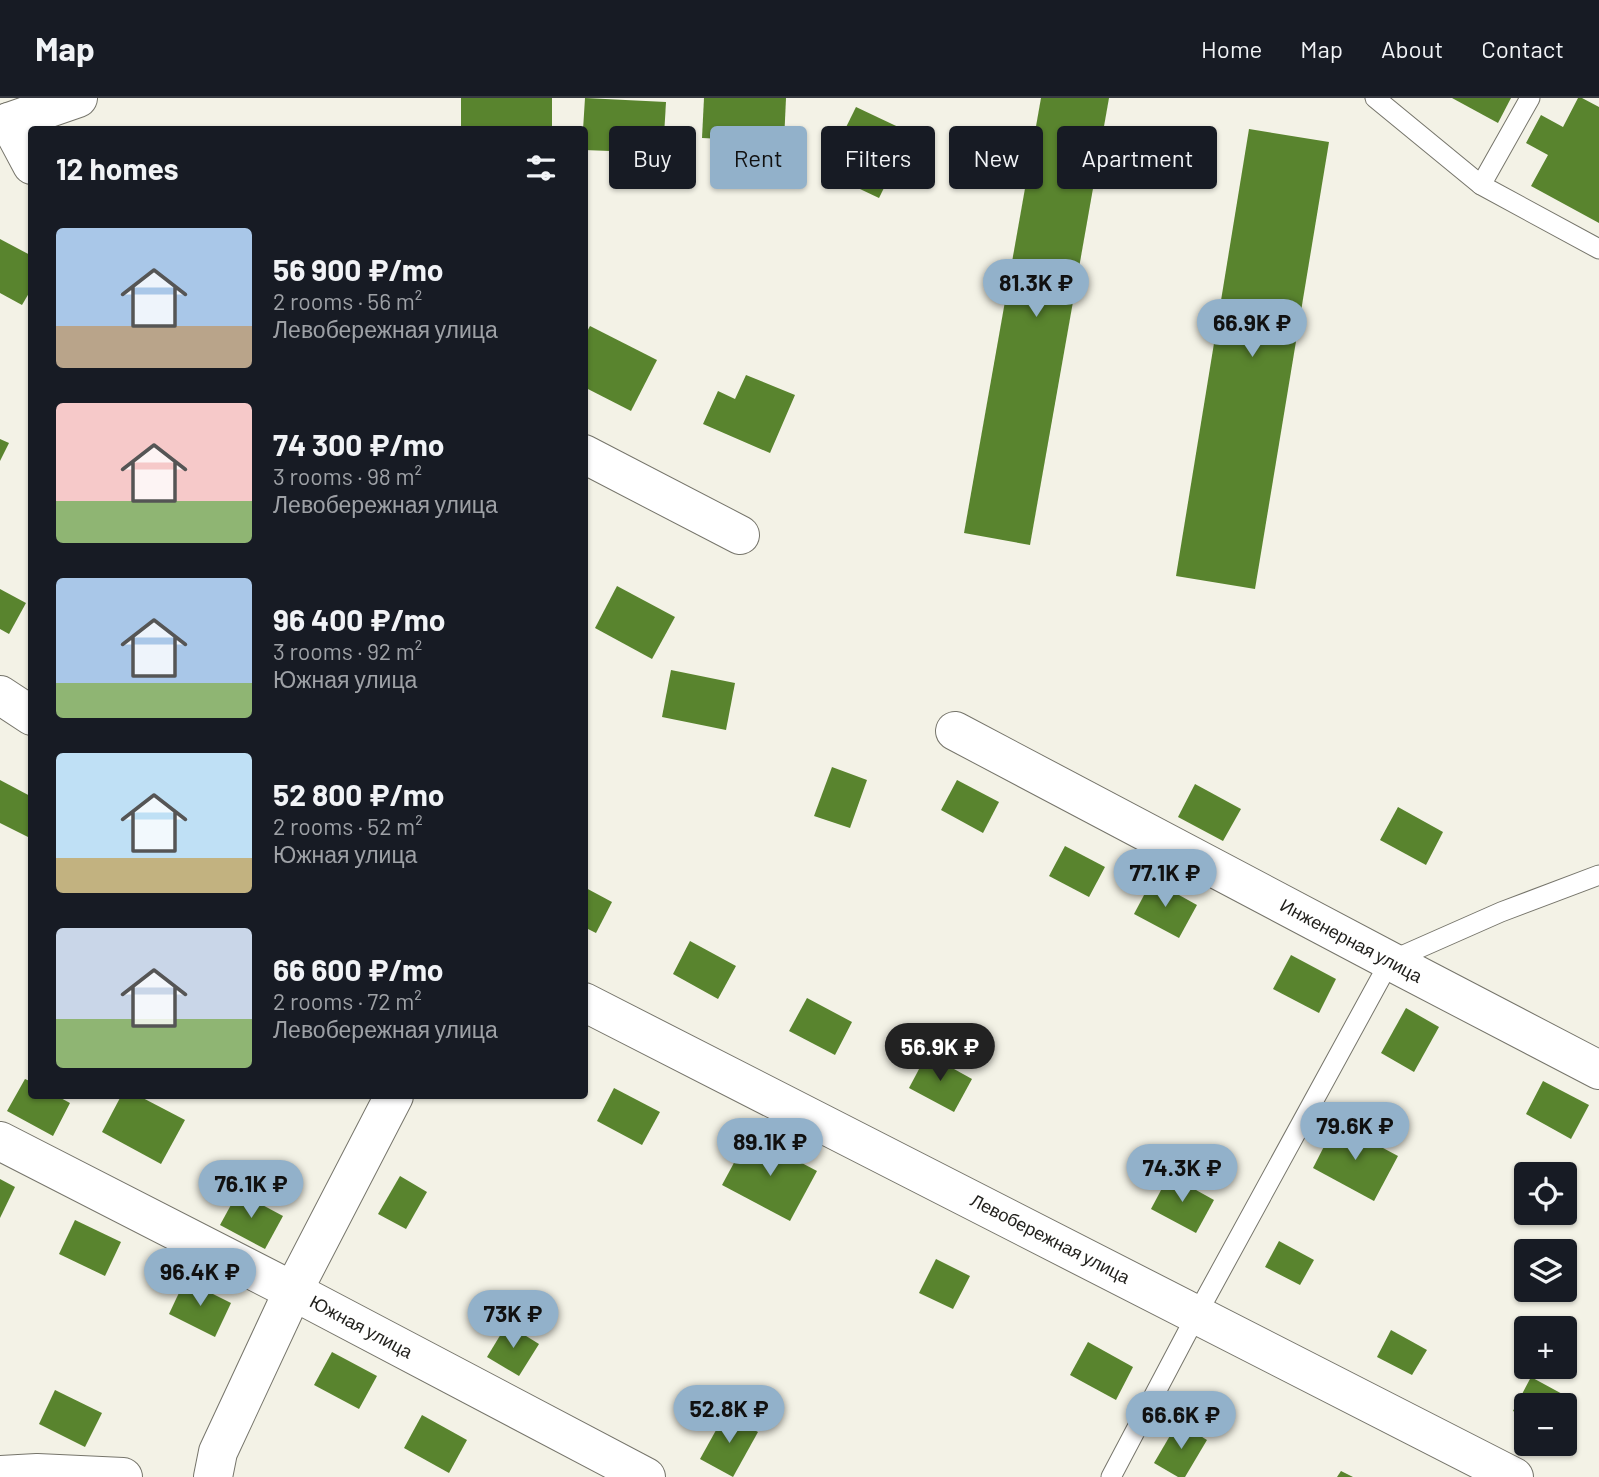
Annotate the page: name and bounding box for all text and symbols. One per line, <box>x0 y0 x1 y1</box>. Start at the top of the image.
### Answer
text: Map <box>35 28 95 68</box>
text: Home <box>1201 34 1262 63</box>
text: Map <box>1300 34 1343 63</box>
text: About <box>1381 34 1443 63</box>
text: Contact <box>1481 34 1564 63</box>
chip: Buy <box>609 126 696 189</box>
chip: Rent <box>710 126 807 189</box>
chip: Filters <box>821 126 935 189</box>
chip: New <box>949 126 1043 189</box>
chip: Apartment <box>1057 126 1217 189</box>
icon: filters <box>522 149 560 187</box>
text: 12 homes <box>56 150 179 186</box>
text: 56 900 ₽/mo <box>273 251 443 287</box>
icon: home <box>112 256 196 340</box>
pin: 81.3K ₽ <box>971 260 1101 319</box>
text: 81.3K ₽ <box>999 268 1073 296</box>
text: 2 rooms · 56 m² <box>273 287 422 315</box>
pin: 66.9K ₽ <box>1187 300 1317 359</box>
text: 66.9K ₽ <box>1213 308 1291 336</box>
text: Левобережная улица <box>273 315 498 343</box>
text: 74 300 ₽/mo <box>273 426 444 462</box>
icon: home <box>112 431 196 515</box>
text: 3 rooms · 98 m² <box>273 462 422 490</box>
text: Левобережная улица <box>273 490 498 518</box>
text: 96 400 ₽/mo <box>273 601 445 637</box>
icon: home <box>112 606 196 690</box>
text: 3 rooms · 92 m² <box>273 637 422 665</box>
text: Южная улица <box>273 665 417 693</box>
text: 52 800 ₽/mo <box>273 776 444 812</box>
icon: home <box>112 781 196 865</box>
text: 2 rooms · 52 m² <box>273 812 423 840</box>
text: Южная улица <box>273 840 417 868</box>
pin: 77.1K ₽ <box>1100 850 1230 909</box>
text: 77.1K ₽ <box>1130 858 1200 886</box>
street label: Инженерная улица <box>1277 893 1427 987</box>
text: 66 600 ₽/mo <box>273 951 444 987</box>
icon: home <box>112 956 196 1040</box>
text: 2 rooms · 72 m² <box>273 987 422 1015</box>
text: Левобережная улица <box>273 1015 498 1043</box>
pin: 56.9K ₽ <box>875 1024 1005 1083</box>
text: 56.9K ₽ <box>901 1032 979 1060</box>
pin: 79.6K ₽ <box>1290 1102 1420 1162</box>
text: 79.6K ₽ <box>1316 1111 1394 1139</box>
pin: 89.1K ₽ <box>705 1118 835 1178</box>
text: 89.1K ₽ <box>733 1127 807 1155</box>
pin: 74.3K ₽ <box>1117 1144 1247 1204</box>
text: 74.3K ₽ <box>1142 1153 1222 1181</box>
pin: 76.1K ₽ <box>186 1160 316 1220</box>
map controls <box>1514 1162 1577 1456</box>
button: locate <box>1514 1162 1577 1225</box>
text: 76.1K ₽ <box>214 1169 288 1197</box>
street label: Левобережная улица <box>967 1188 1135 1288</box>
button: layers <box>1514 1239 1577 1302</box>
pin: 96.4K ₽ <box>135 1248 265 1308</box>
text: 96.4K ₽ <box>160 1257 240 1285</box>
street label: Южная улица <box>306 1290 417 1363</box>
pin: 73K ₽ <box>464 1290 562 1350</box>
text: 73K ₽ <box>484 1299 542 1327</box>
button: + <box>1514 1316 1577 1379</box>
pin: 52.8K ₽ <box>664 1386 794 1445</box>
pin: 66.6K ₽ <box>1116 1392 1246 1451</box>
button: − <box>1514 1393 1577 1456</box>
text: 52.8K ₽ <box>689 1394 769 1422</box>
text: 66.6K ₽ <box>1142 1400 1220 1428</box>

